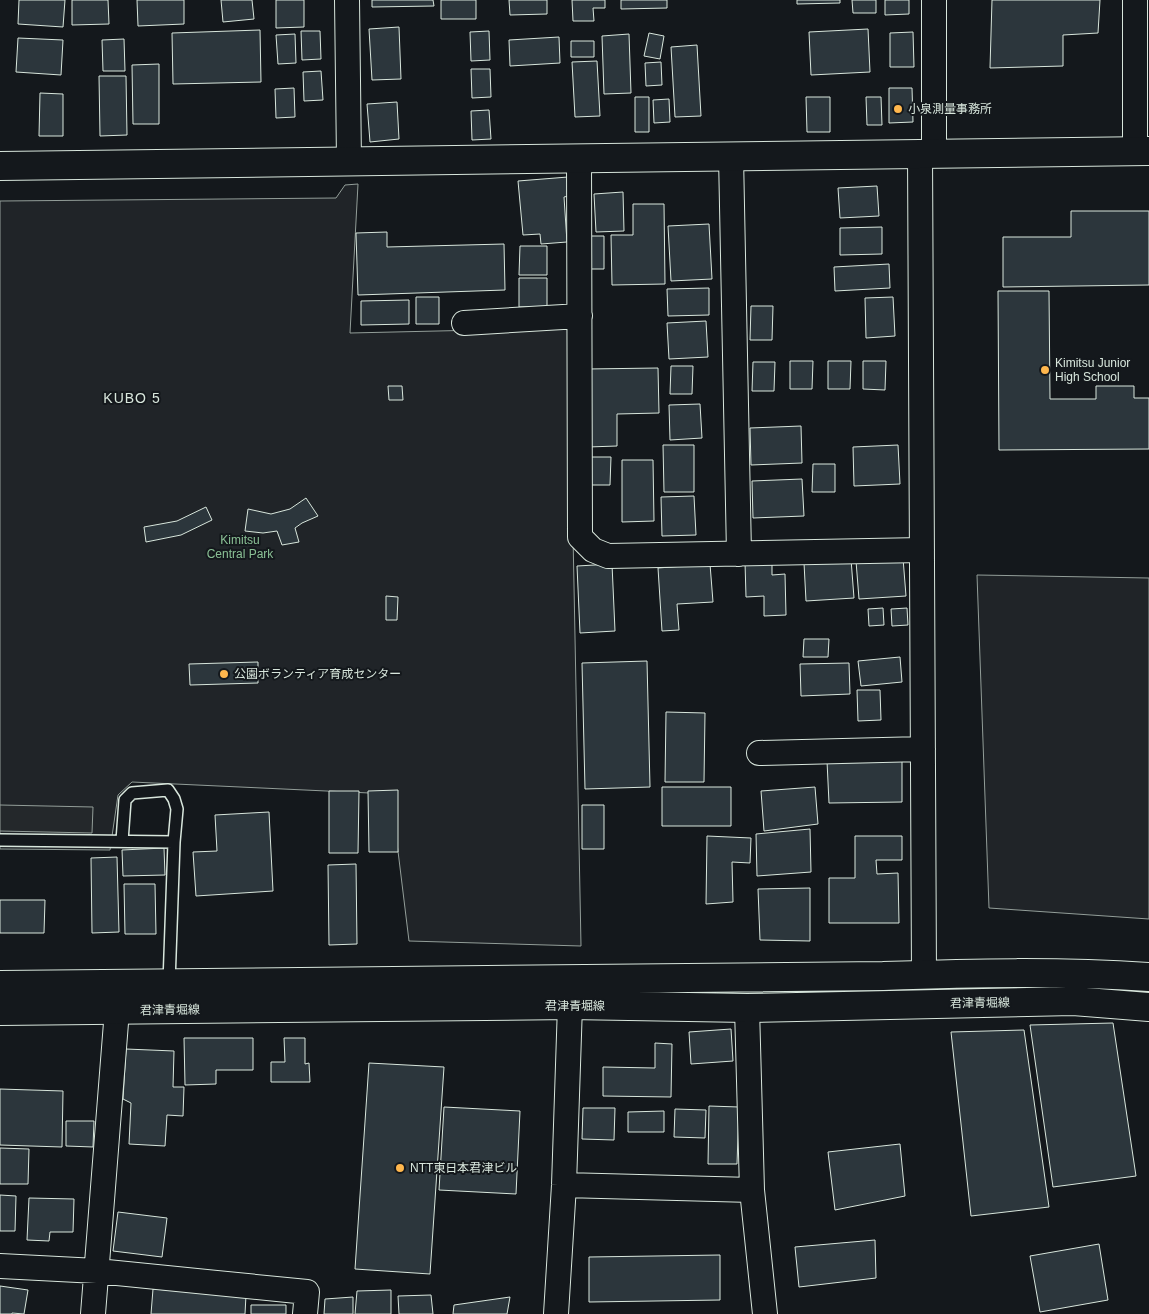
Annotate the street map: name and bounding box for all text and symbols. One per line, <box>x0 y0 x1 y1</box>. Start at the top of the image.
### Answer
place label: 小泉測量事務所 <box>908 102 992 116</box>
marker: 小泉測量事務所 <box>892 103 904 115</box>
place label: Kimitsu Junior High School <box>1055 356 1130 384</box>
marker: Kimitsu Junior High School <box>1039 364 1051 376</box>
district label: KUBO 5 <box>103 390 161 406</box>
park label: Kimitsu Central Park <box>207 533 274 561</box>
place label: 公園ボランティア育成センター <box>234 667 401 681</box>
marker: 公園ボランティア育成センター <box>218 668 230 680</box>
street label: 君津青堀線 <box>950 995 1010 1011</box>
street label: 君津青堀線 <box>545 999 605 1013</box>
street label: 君津青堀線 <box>140 1002 200 1018</box>
place label: NTT東日本君津ビル <box>410 1161 517 1175</box>
marker: NTT東日本君津ビル <box>394 1162 406 1174</box>

